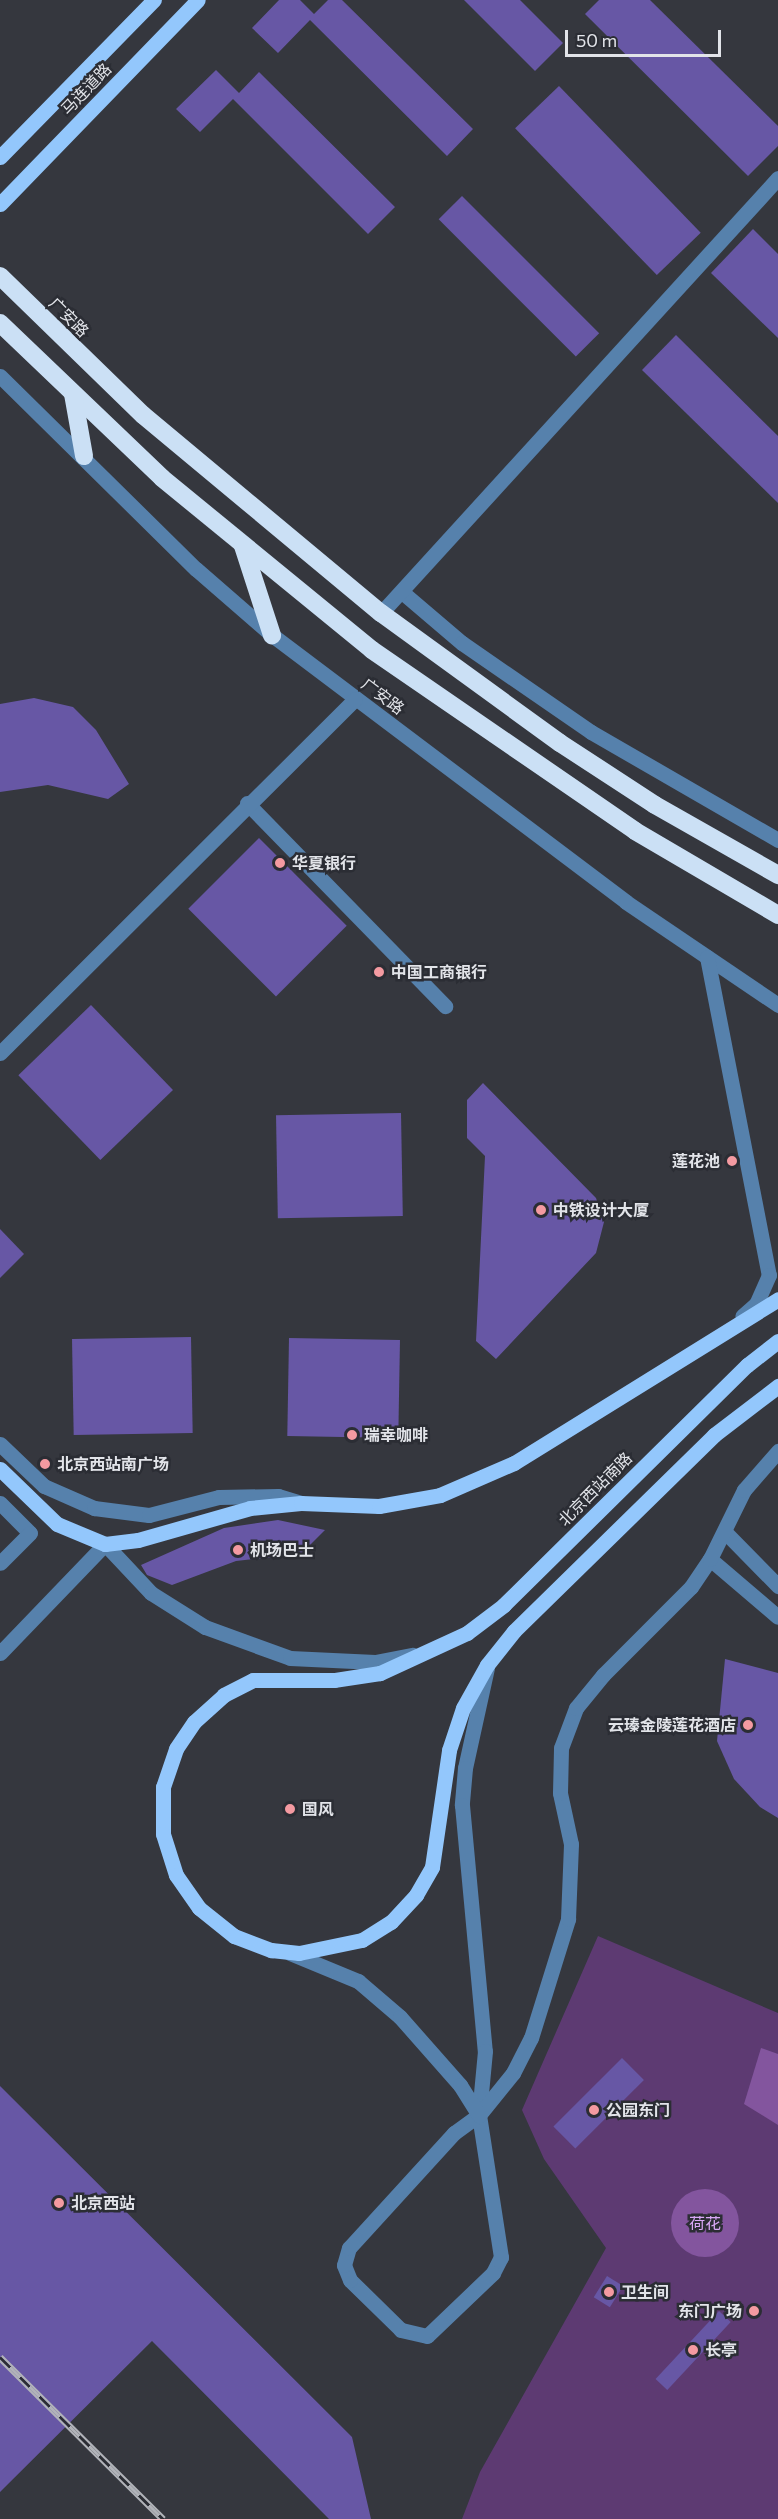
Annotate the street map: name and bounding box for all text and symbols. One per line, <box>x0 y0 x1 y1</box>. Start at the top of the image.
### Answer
scale bar <box>568 18 724 56</box>
text: 50 m <box>576 29 617 51</box>
street label: 马连道路 <box>57 59 115 119</box>
street label: 广安路 <box>45 293 93 341</box>
street label: 广安路 <box>358 674 408 718</box>
place label: 华夏银行 <box>292 853 356 873</box>
marker: 华夏银行 <box>273 856 287 870</box>
place label: 中国工商银行 <box>391 962 487 982</box>
marker: 中国工商银行 <box>372 965 386 979</box>
place label: 莲花池 <box>672 1151 720 1171</box>
marker: 莲花池 <box>725 1154 739 1168</box>
place label: 中铁设计大厦 <box>553 1200 649 1220</box>
marker: 中铁设计大厦 <box>534 1203 548 1217</box>
place label: 瑞幸咖啡 <box>364 1425 428 1445</box>
marker: 瑞幸咖啡 <box>345 1428 359 1442</box>
street label: 北京西站南路 <box>554 1448 636 1530</box>
place label: 北京西站南广场 <box>57 1454 169 1474</box>
marker: 北京西站南广场 <box>38 1457 52 1471</box>
place label: 机场巴士 <box>250 1540 314 1560</box>
marker: 机场巴士 <box>231 1543 245 1557</box>
place label: 云瑧金陵莲花酒店 <box>608 1715 736 1735</box>
marker: 云瑧金陵莲花酒店 <box>741 1718 755 1732</box>
place label: 国风 <box>302 1799 334 1819</box>
marker: 国风 <box>283 1802 297 1816</box>
place label: 公园东门 <box>606 2100 670 2120</box>
marker: 公园东门 <box>587 2103 601 2117</box>
place label: 北京西站 <box>71 2193 135 2213</box>
marker: 北京西站 <box>52 2196 66 2210</box>
park label: 荷花 <box>689 2213 721 2233</box>
place label: 卫生间 <box>621 2282 669 2302</box>
marker: 卫生间 <box>602 2285 616 2299</box>
place label: 东门广场 <box>678 2301 742 2321</box>
marker: 东门广场 <box>747 2304 761 2318</box>
place label: 长亭 <box>705 2340 737 2360</box>
marker: 长亭 <box>686 2343 700 2357</box>

